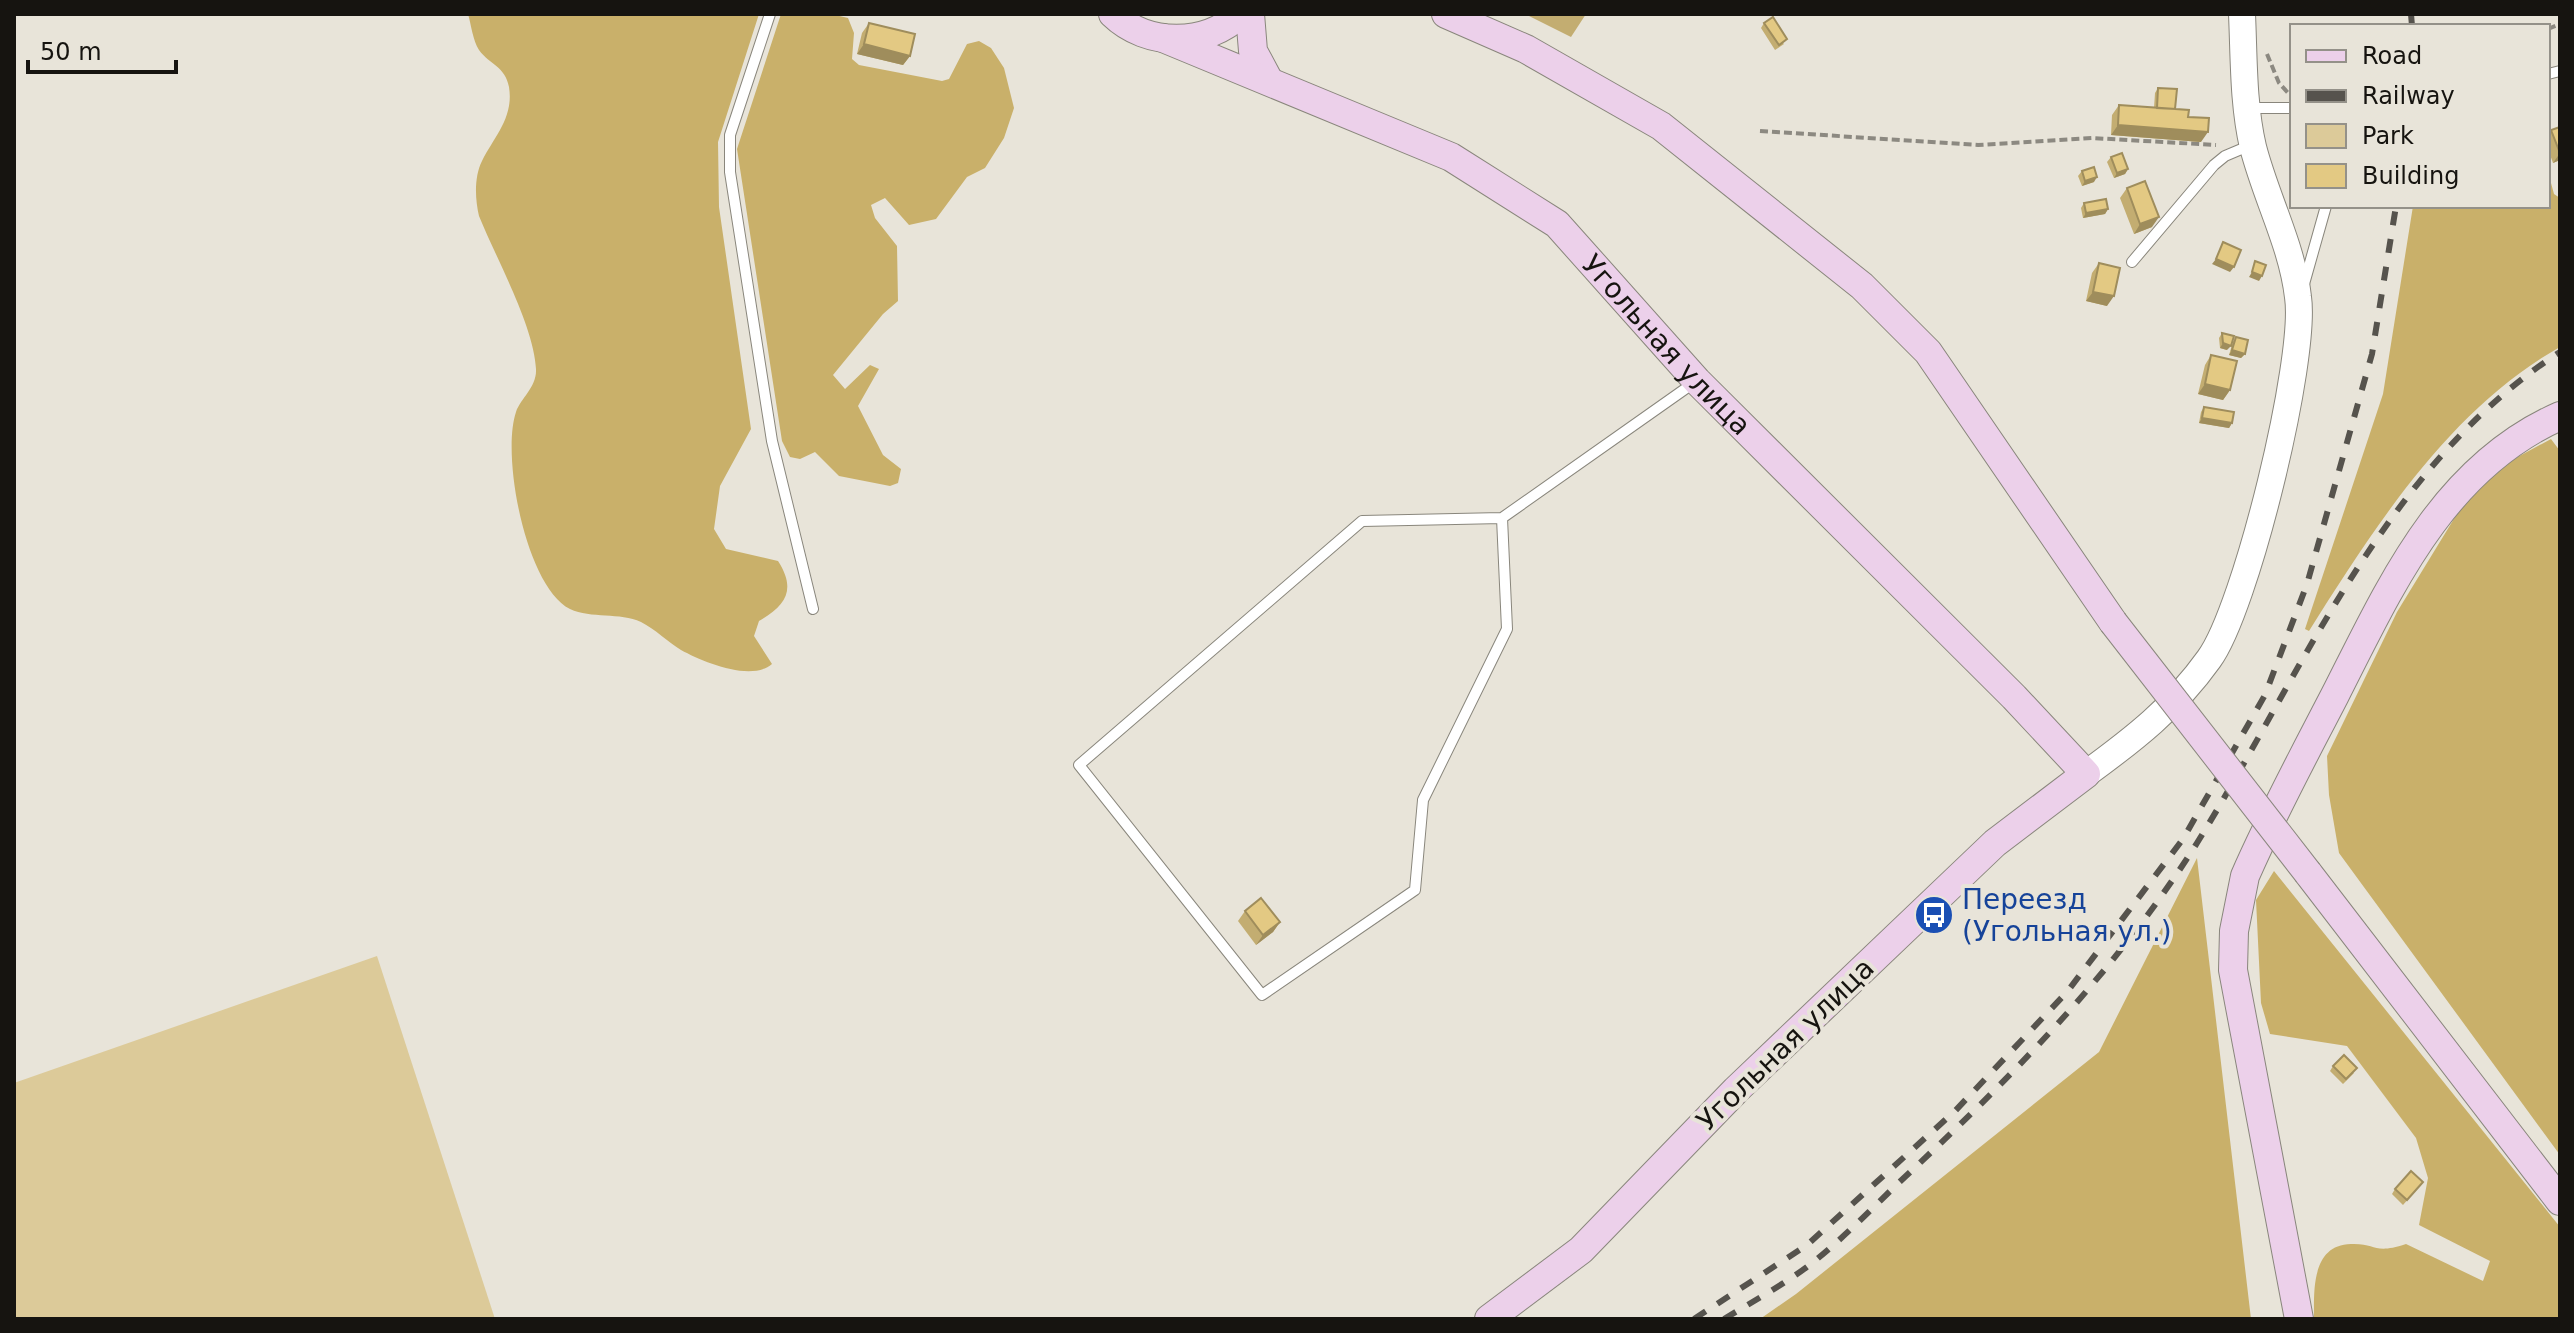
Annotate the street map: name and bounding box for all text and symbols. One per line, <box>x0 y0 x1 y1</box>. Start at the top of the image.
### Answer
scale bar <box>28 24 176 74</box>
legend <box>2290 24 2550 208</box>
text: 50 m <box>40 38 102 66</box>
text: Road <box>2362 42 2422 70</box>
text: Railway <box>2362 82 2455 110</box>
text: Park <box>2362 122 2414 150</box>
text: Building <box>2362 162 2459 190</box>
street label: Угольная улица <box>1575 248 1757 442</box>
place label: Переезд (Угольная ул.) <box>1962 883 2172 948</box>
bus stop icon: Переезд (Угольная ул.) <box>1913 894 1955 936</box>
street label: Угольная улица <box>1690 951 1881 1137</box>

